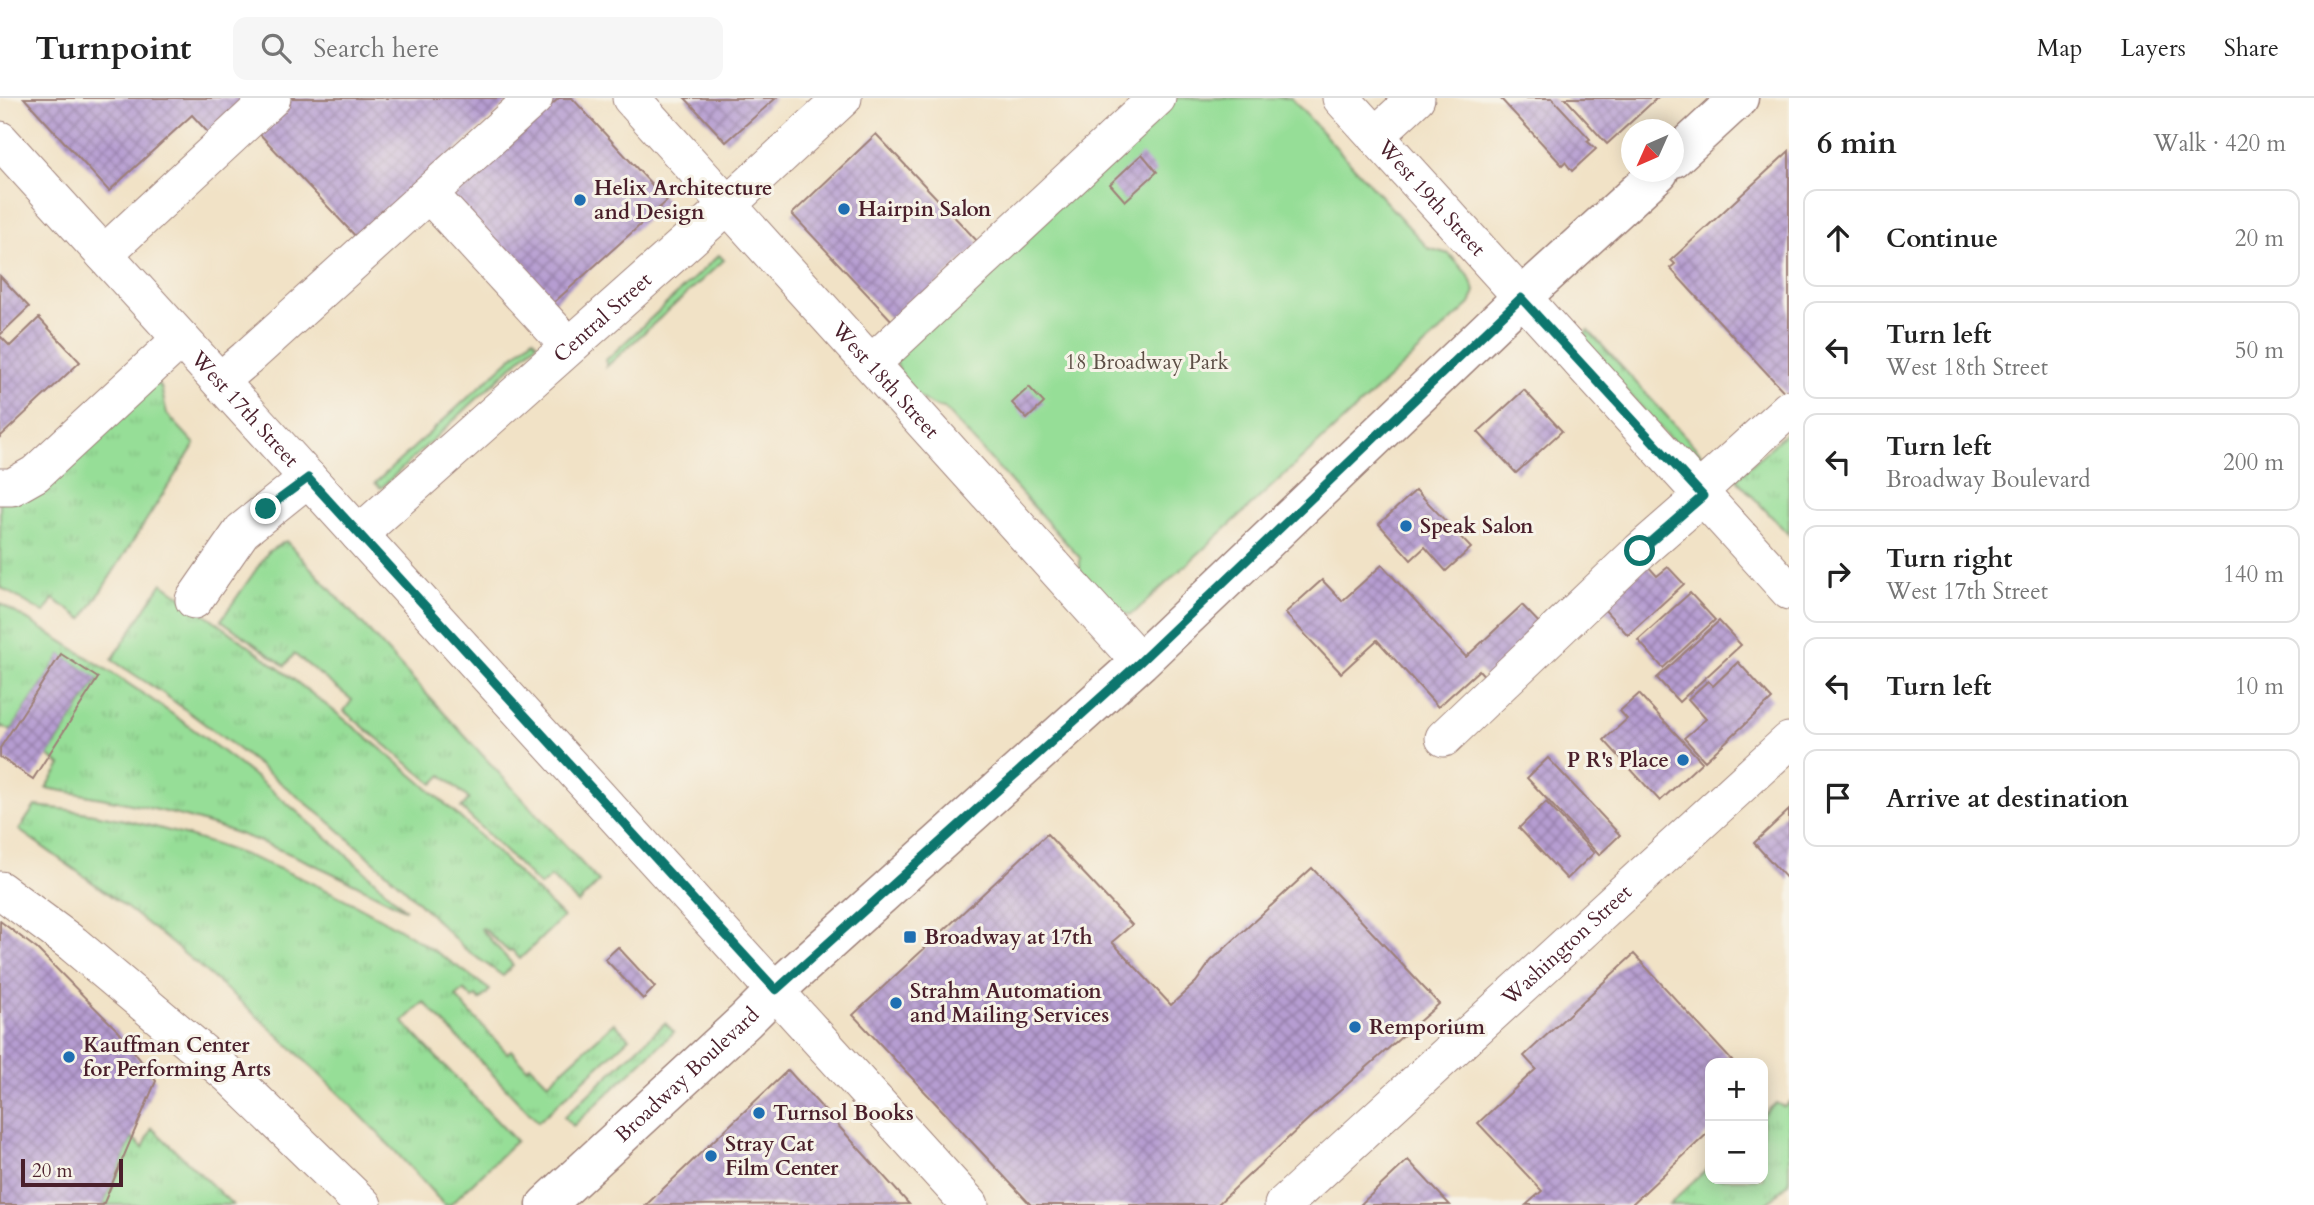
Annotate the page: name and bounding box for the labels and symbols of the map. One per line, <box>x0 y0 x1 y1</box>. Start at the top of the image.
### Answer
north arrow <box>1621 119 1684 182</box>
street label: West 19th Street <box>1371 133 1493 263</box>
place label: Helix Architecture and Design <box>594 174 772 227</box>
marker: Helix Architecture and Design <box>572 192 588 208</box>
place label: Hairpin Salon <box>858 195 992 224</box>
marker: Hairpin Salon <box>836 201 852 217</box>
street label: Central Street <box>547 265 658 369</box>
street label: West 18th Street <box>825 315 946 445</box>
street label: West 17th Street <box>184 344 306 474</box>
park label: 18 Broadway Park <box>1065 348 1230 377</box>
route end <box>250 493 281 524</box>
place label: Speak Salon <box>1420 512 1534 541</box>
marker: Speak Salon <box>1398 518 1414 534</box>
route start <box>1624 535 1655 566</box>
place label: P R's Place <box>1567 746 1669 775</box>
marker: P R's Place <box>1675 752 1691 768</box>
street label: Washington Street <box>1495 878 1638 1012</box>
place label: Broadway at 17th <box>924 923 1092 952</box>
marker: Broadway at 17th <box>902 929 918 945</box>
place label: Strahm Automation and Mailing Services <box>910 977 1109 1030</box>
marker: Strahm Automation and Mailing Services <box>888 995 904 1011</box>
street label: Broadway Boulevard <box>609 1001 765 1149</box>
place label: Remporium <box>1369 1013 1486 1042</box>
marker: Remporium <box>1347 1019 1363 1035</box>
place label: Kauffman Center for Performing Arts <box>83 1031 271 1084</box>
marker: Kauffman Center for Performing Arts <box>61 1049 77 1065</box>
place label: Turnsol Books <box>773 1099 914 1128</box>
marker: Turnsol Books <box>751 1105 767 1121</box>
place label: Stray Cat Film Center <box>725 1130 839 1183</box>
marker: Stray Cat Film Center <box>703 1148 719 1164</box>
scale bar <box>21 1156 122 1188</box>

